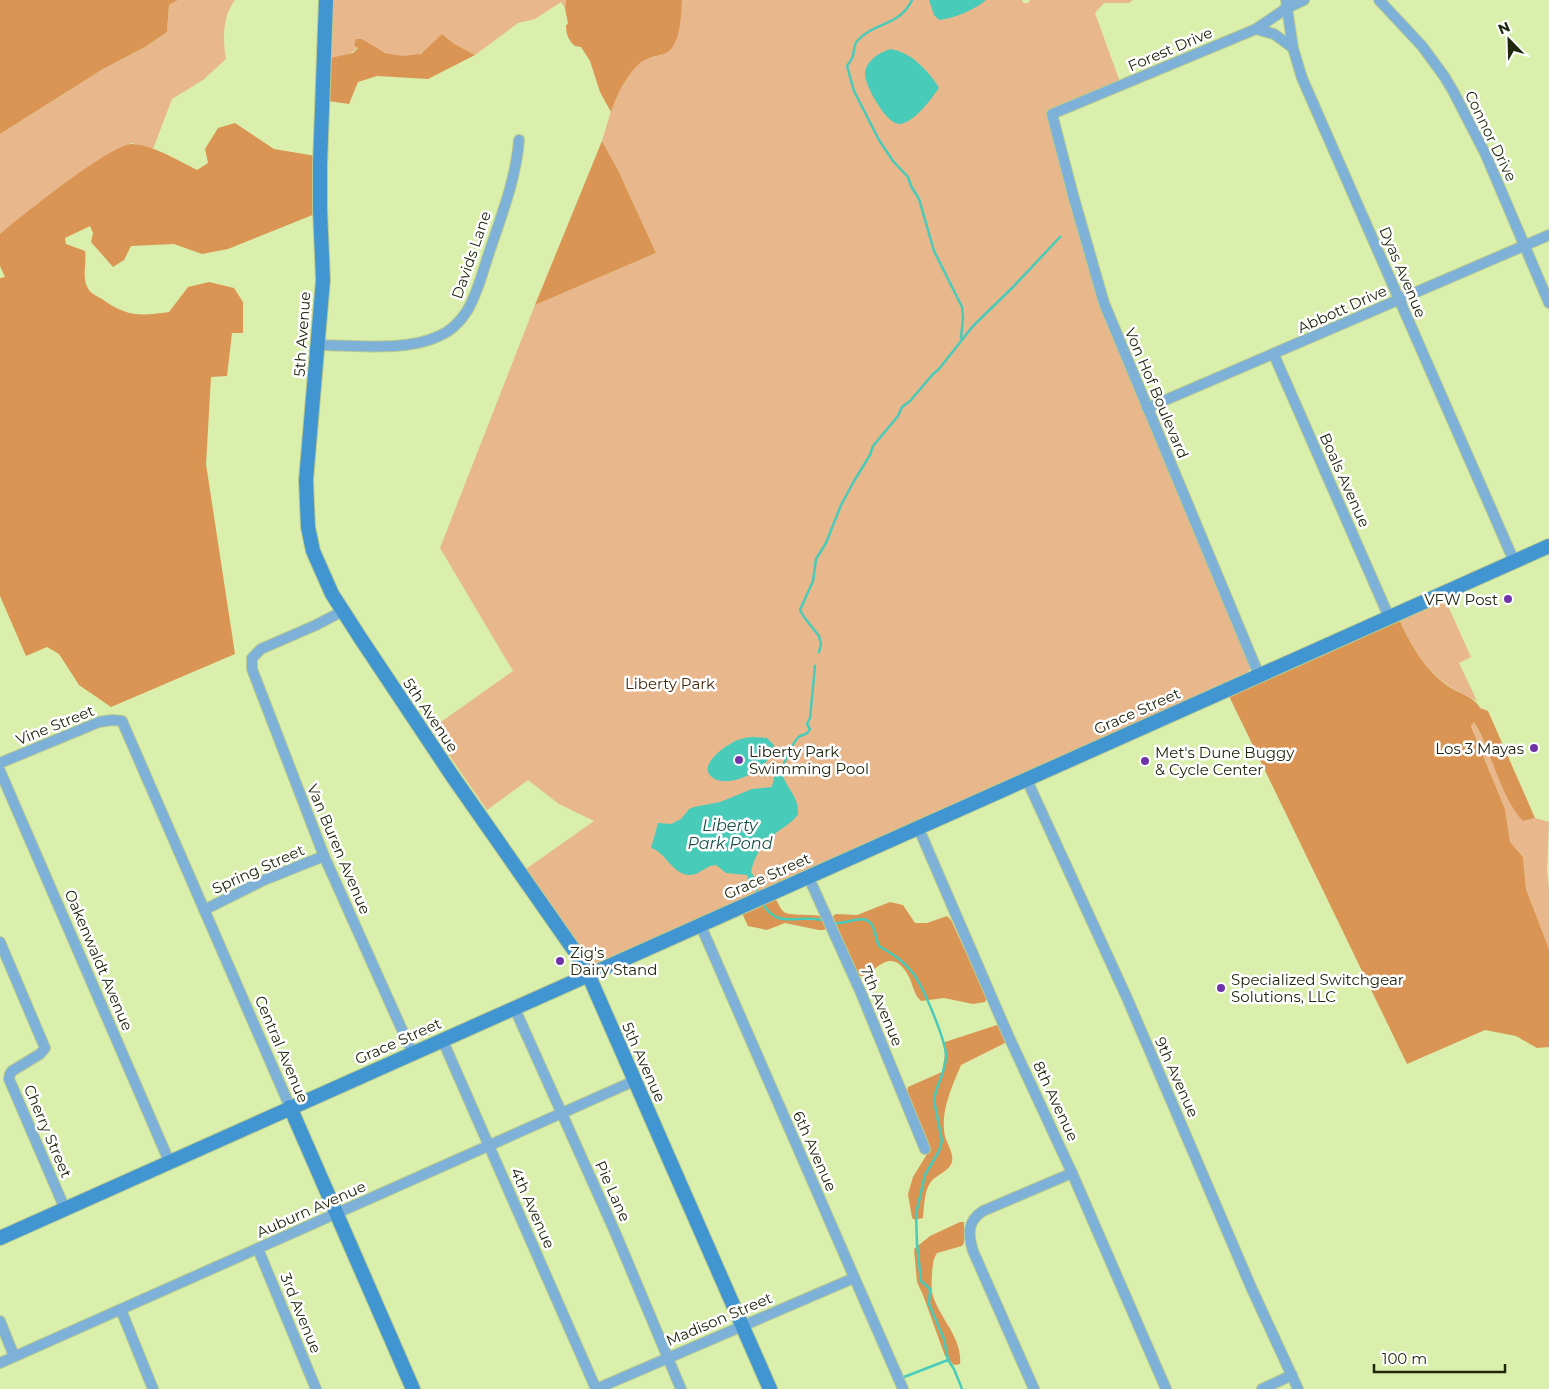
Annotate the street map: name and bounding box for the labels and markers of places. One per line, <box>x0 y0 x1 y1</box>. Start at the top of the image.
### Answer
place label: VFW Post <box>1424 590 1498 609</box>
marker: VFW Post <box>1502 593 1514 605</box>
place label: Los 3 Mayas <box>1435 739 1524 758</box>
place label: Liberty Park Swimming Pool <box>749 742 869 778</box>
marker: Los 3 Mayas <box>1528 742 1540 754</box>
place label: Met's Dune Buggy & Cycle Center <box>1155 743 1295 779</box>
marker: Liberty Park Swimming Pool <box>733 754 745 766</box>
marker: Met's Dune Buggy & Cycle Center <box>1139 755 1151 767</box>
place label: Zig's Dairy Stand <box>570 943 657 979</box>
marker: Zig's Dairy Stand <box>554 955 566 967</box>
place label: Specialized Switchgear Solutions, LLC <box>1231 970 1404 1006</box>
marker: Specialized Switchgear Solutions, LLC <box>1215 982 1227 994</box>

